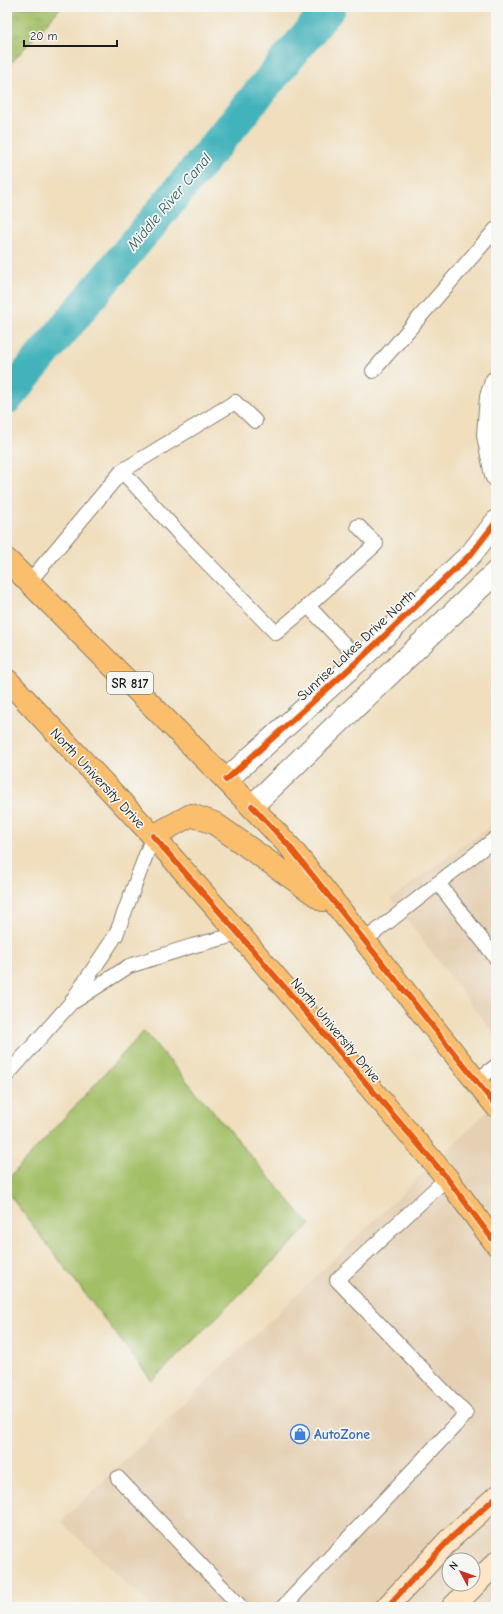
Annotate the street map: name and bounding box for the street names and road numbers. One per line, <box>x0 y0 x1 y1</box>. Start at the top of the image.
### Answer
street label: Sunrise Lakes Drive North <box>294 586 419 705</box>
road number: SR 817 <box>107 672 153 694</box>
street label: North University Drive <box>47 725 149 832</box>
street label: North University Drive <box>287 975 384 1086</box>

